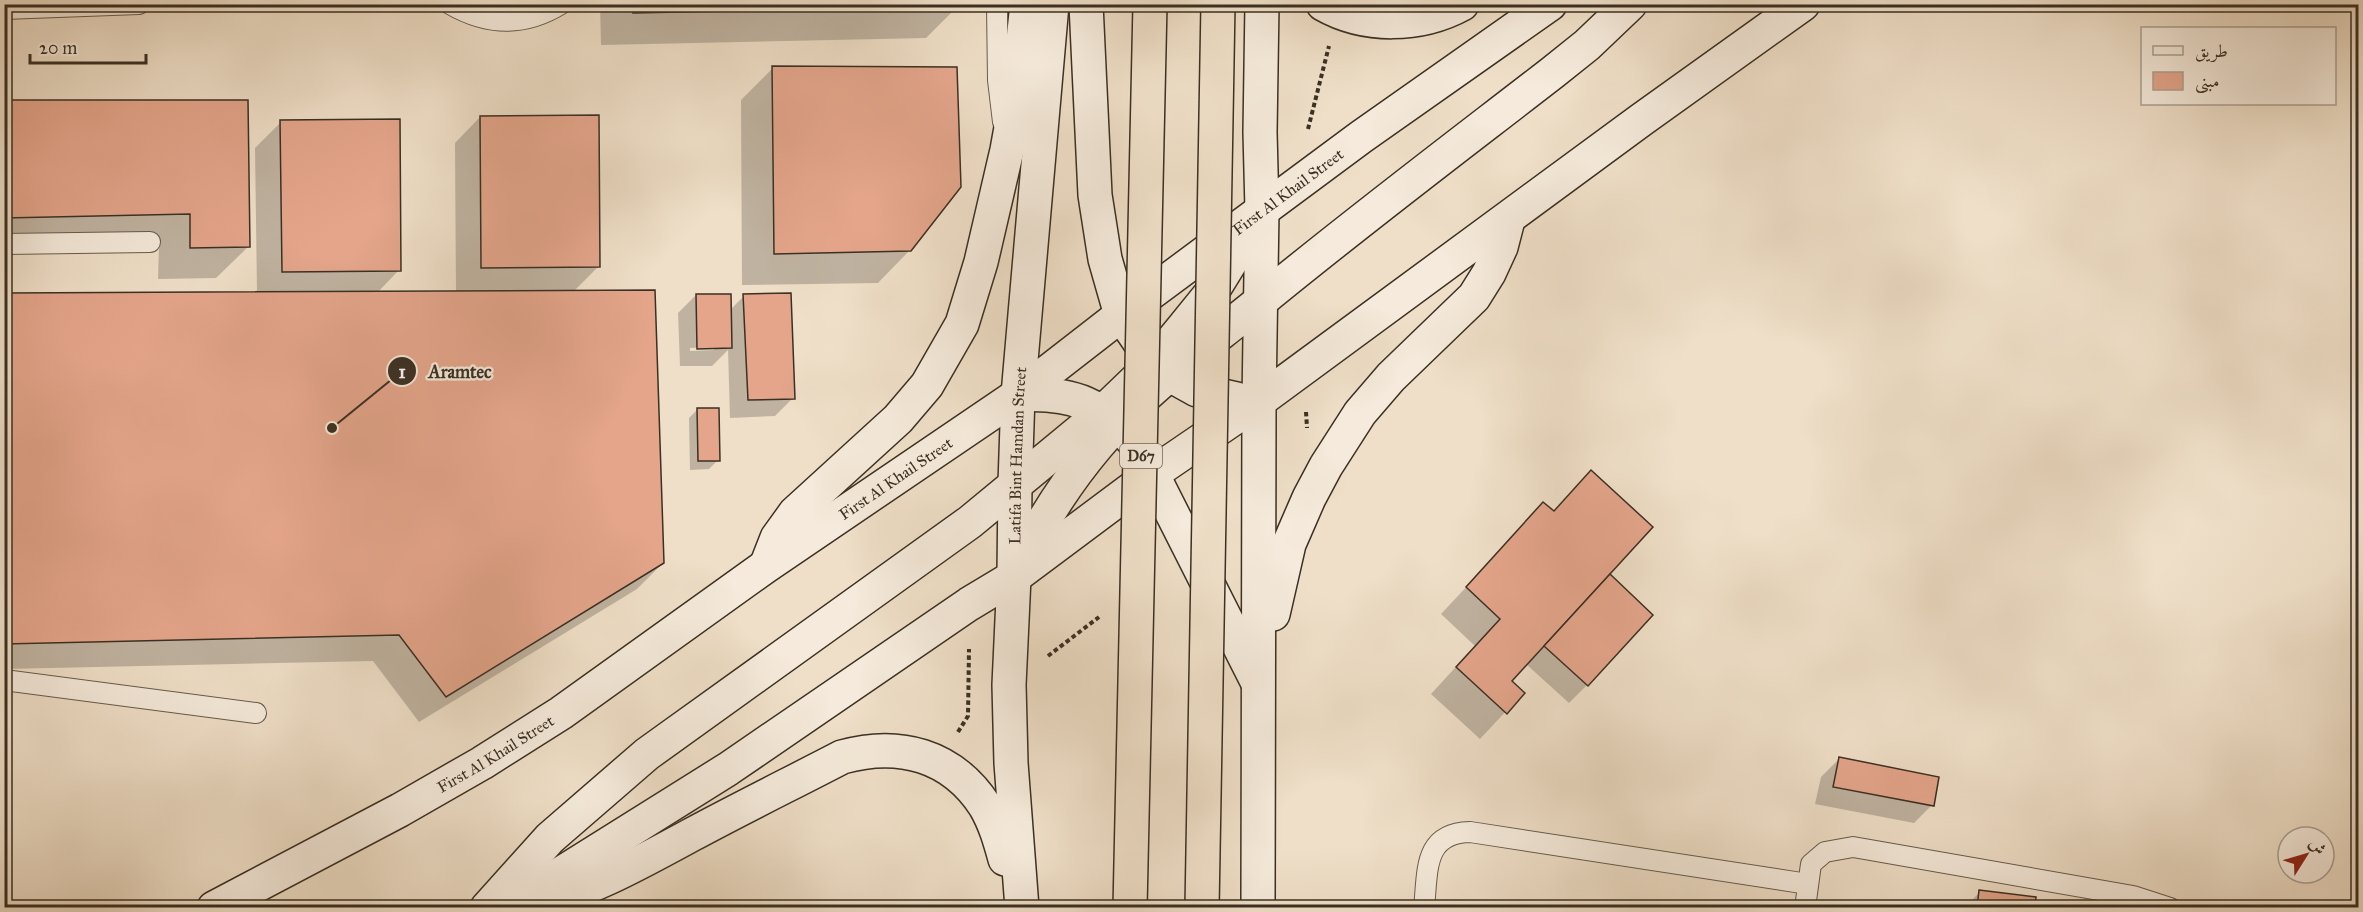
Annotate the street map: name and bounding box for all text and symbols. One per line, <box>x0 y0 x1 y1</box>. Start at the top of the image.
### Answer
scale bar <box>30 27 146 65</box>
legend <box>2141 27 2336 105</box>
text: 20 m <box>39 37 77 59</box>
text: طريق <box>2195 40 2228 63</box>
text: مبنى <box>2195 70 2220 94</box>
street label: First Al Khail Street <box>1228 144 1347 239</box>
callout: Aramtec <box>387 353 503 389</box>
text: 1 <box>398 361 406 383</box>
text: Aramtec <box>428 361 492 383</box>
street label: Latifa Bint Hamdan Street <box>1005 366 1030 544</box>
street label: First Al Khail Street <box>835 433 956 523</box>
road number: D67 <box>1120 444 1162 468</box>
street label: First Al Khail Street <box>434 710 557 796</box>
north arrow <box>2276 825 2336 885</box>
text: ش <box>2305 834 2330 858</box>

